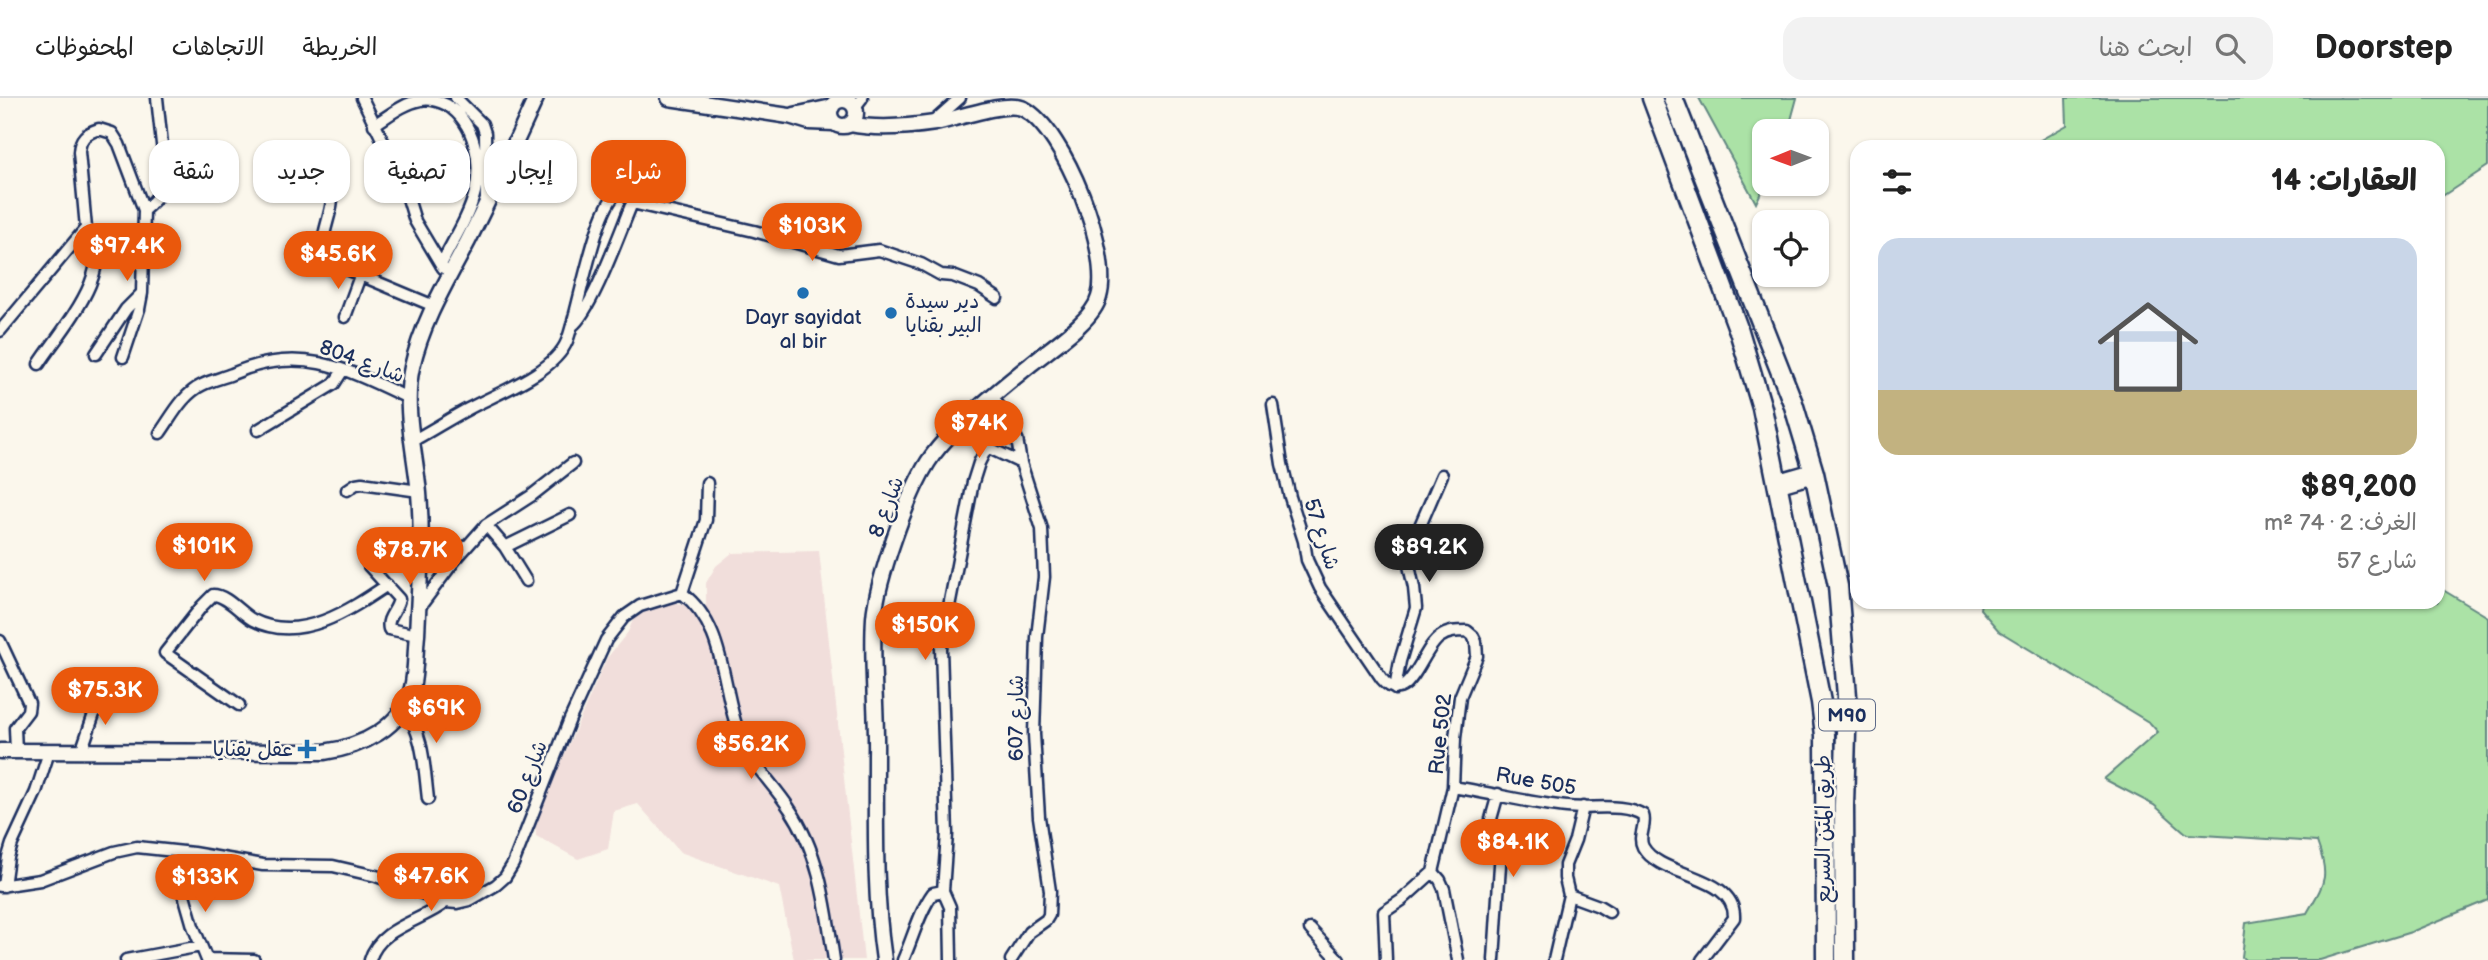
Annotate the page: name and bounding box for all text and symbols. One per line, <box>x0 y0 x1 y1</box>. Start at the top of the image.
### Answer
search box <box>1783 17 2273 80</box>
text: Doorstep <box>2315 28 2453 68</box>
icon: search <box>2211 29 2249 67</box>
text: المحفوظات <box>35 33 134 62</box>
text: الاتجاهات <box>172 33 265 62</box>
text: الخريطة <box>303 33 377 62</box>
text: ابحث هنا <box>2099 33 2193 64</box>
north arrow <box>1752 119 1829 196</box>
map controls <box>1752 119 1829 287</box>
chip: شقة <box>149 140 239 203</box>
chip: جديد <box>253 140 350 203</box>
chip: تصفية <box>364 140 470 203</box>
chip: إيجار <box>484 140 577 203</box>
chip: شراء <box>591 140 686 203</box>
icon: filters <box>1878 163 1916 201</box>
text: العقارات: 14 <box>2271 163 2417 199</box>
pin: $103K <box>763 204 861 263</box>
button: locate <box>1752 210 1829 287</box>
text: $103K <box>778 212 846 240</box>
pin: $97.4K <box>70 223 184 283</box>
text: $97.4K <box>89 232 165 260</box>
pin: $45.6K <box>281 232 395 291</box>
text: $45.6K <box>300 240 376 268</box>
icon: home <box>2085 284 2211 410</box>
marker: Dayr sayidat al bir <box>795 285 811 301</box>
place label: دير سيدة البير بقنايا <box>905 289 982 338</box>
place label: Dayr sayidat al bir <box>745 305 862 354</box>
marker: دير سيدة البير بقنايا <box>883 305 899 321</box>
street label: شارع 804 <box>315 335 408 390</box>
pin: $74K <box>938 400 1020 460</box>
text: $74K <box>950 409 1008 437</box>
text: $89,200 <box>2300 469 2417 505</box>
street label: شارع 8 <box>863 473 911 542</box>
street label: شارع 57 <box>1296 495 1345 574</box>
text: الغرف: 2 · 74 m² <box>2264 509 2417 537</box>
pin: $101K <box>155 524 253 583</box>
pin: $89.2K <box>1372 524 1486 584</box>
pin: $78.7K <box>353 528 467 587</box>
text: $101K <box>172 532 236 560</box>
text: $89.2K <box>1391 533 1467 561</box>
text: $78.7K <box>372 536 448 564</box>
text: شارع 57 <box>2337 547 2417 575</box>
pin: $150K <box>876 602 974 662</box>
text: $150K <box>891 611 959 639</box>
pin: $75.3K <box>48 668 162 727</box>
street label: شارع 607 <box>1004 675 1031 761</box>
text: $75.3K <box>67 676 143 704</box>
pin: $69K <box>395 686 477 745</box>
street label: Rue 502 <box>1424 692 1457 776</box>
text: $69K <box>407 694 465 722</box>
road number: M90 <box>1819 700 1875 730</box>
pin: $56.2K <box>694 722 808 781</box>
text: $56.2K <box>713 730 789 758</box>
place label: عقل بقنايا <box>213 737 293 762</box>
street label: شارع 60 <box>502 737 555 818</box>
marker: عقل بقنايا <box>299 741 315 757</box>
street label: طريق المتن السريع <box>1811 755 1838 903</box>
street label: Rue 505 <box>1494 762 1578 801</box>
pin: $84.1K <box>1456 820 1570 879</box>
text: $84.1K <box>1477 828 1549 856</box>
pin: $133K <box>156 854 254 914</box>
pin: $47.6K <box>374 854 488 913</box>
text: $47.6K <box>393 862 469 890</box>
text: $133K <box>171 863 239 891</box>

